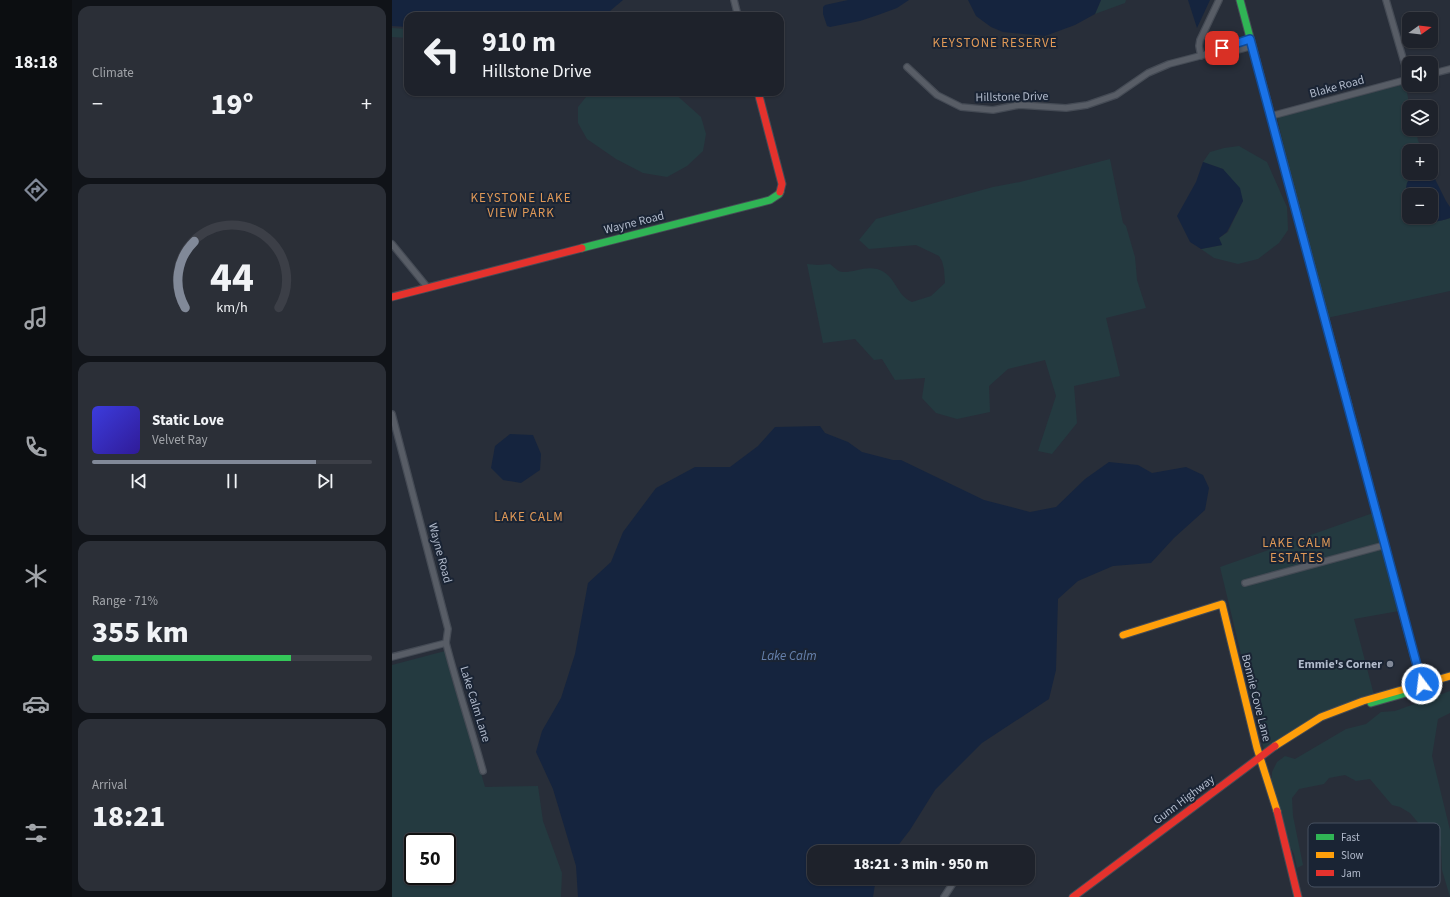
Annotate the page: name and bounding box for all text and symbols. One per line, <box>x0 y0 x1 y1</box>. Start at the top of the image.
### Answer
north arrow <box>1402 12 1438 48</box>
map controls <box>1402 12 1438 224</box>
text: 910 m <box>482 22 556 62</box>
icon: left <box>416 28 468 80</box>
pin <box>1205 31 1239 65</box>
district label: KEYSTONE RESERVE <box>932 34 1058 52</box>
icon: arrive <box>1211 37 1233 59</box>
text: 18:18 <box>14 50 58 75</box>
button: sound <box>1402 56 1438 92</box>
text: Hillstone Drive <box>482 59 592 84</box>
text: Climate <box>92 64 134 82</box>
street label: Blake Road <box>1308 72 1366 102</box>
text: 19° <box>210 83 254 126</box>
text: − <box>92 88 103 120</box>
text: + <box>361 88 372 120</box>
street label: Hillstone Drive <box>975 88 1049 106</box>
button: layers <box>1402 100 1438 136</box>
button: + <box>1402 144 1438 180</box>
icon: directions <box>22 176 50 204</box>
button: − <box>1402 188 1438 224</box>
district label: KEYSTONE LAKE VIEW PARK <box>471 189 571 222</box>
street label: Wayne Road <box>602 207 666 239</box>
text: 44 <box>210 248 254 308</box>
text: km/h <box>216 297 248 318</box>
icon: music <box>22 304 50 332</box>
text: Static Love <box>152 410 224 431</box>
text: Velvet Ray <box>152 431 208 449</box>
icon: phone <box>22 433 50 461</box>
icon: previous <box>128 470 150 492</box>
icon: pause <box>221 470 243 492</box>
icon: next <box>314 470 336 492</box>
district label: LAKE CALM <box>494 508 564 526</box>
street label: Wayne Road <box>424 521 456 585</box>
district label: LAKE CALM ESTATES <box>1262 534 1332 567</box>
icon: climate <box>22 562 50 590</box>
text: Range · 71% <box>92 592 158 610</box>
text: 355 km <box>92 611 189 654</box>
water label: Lake Calm <box>761 647 817 665</box>
street label: Bonnie Cove Lane <box>1237 652 1275 744</box>
place label: Emmie's Corner <box>1298 656 1382 673</box>
marker: Emmie's Corner <box>1385 659 1395 669</box>
position arrow <box>1401 663 1443 705</box>
street label: Lake Calm Lane <box>455 664 495 744</box>
icon: car <box>22 690 50 718</box>
street label: Gunn Highway <box>1150 771 1219 829</box>
text: Arrival <box>92 776 127 794</box>
text: 18:21 <box>92 795 165 838</box>
icon: filters <box>22 819 50 847</box>
legend <box>1308 823 1440 887</box>
text: Fast <box>1341 830 1360 845</box>
speed limit sign: 50 <box>404 833 456 885</box>
text: Slow <box>1341 848 1364 863</box>
text: 18:21 · 3 min · 950 m <box>854 854 988 875</box>
text: Jam <box>1341 866 1361 881</box>

